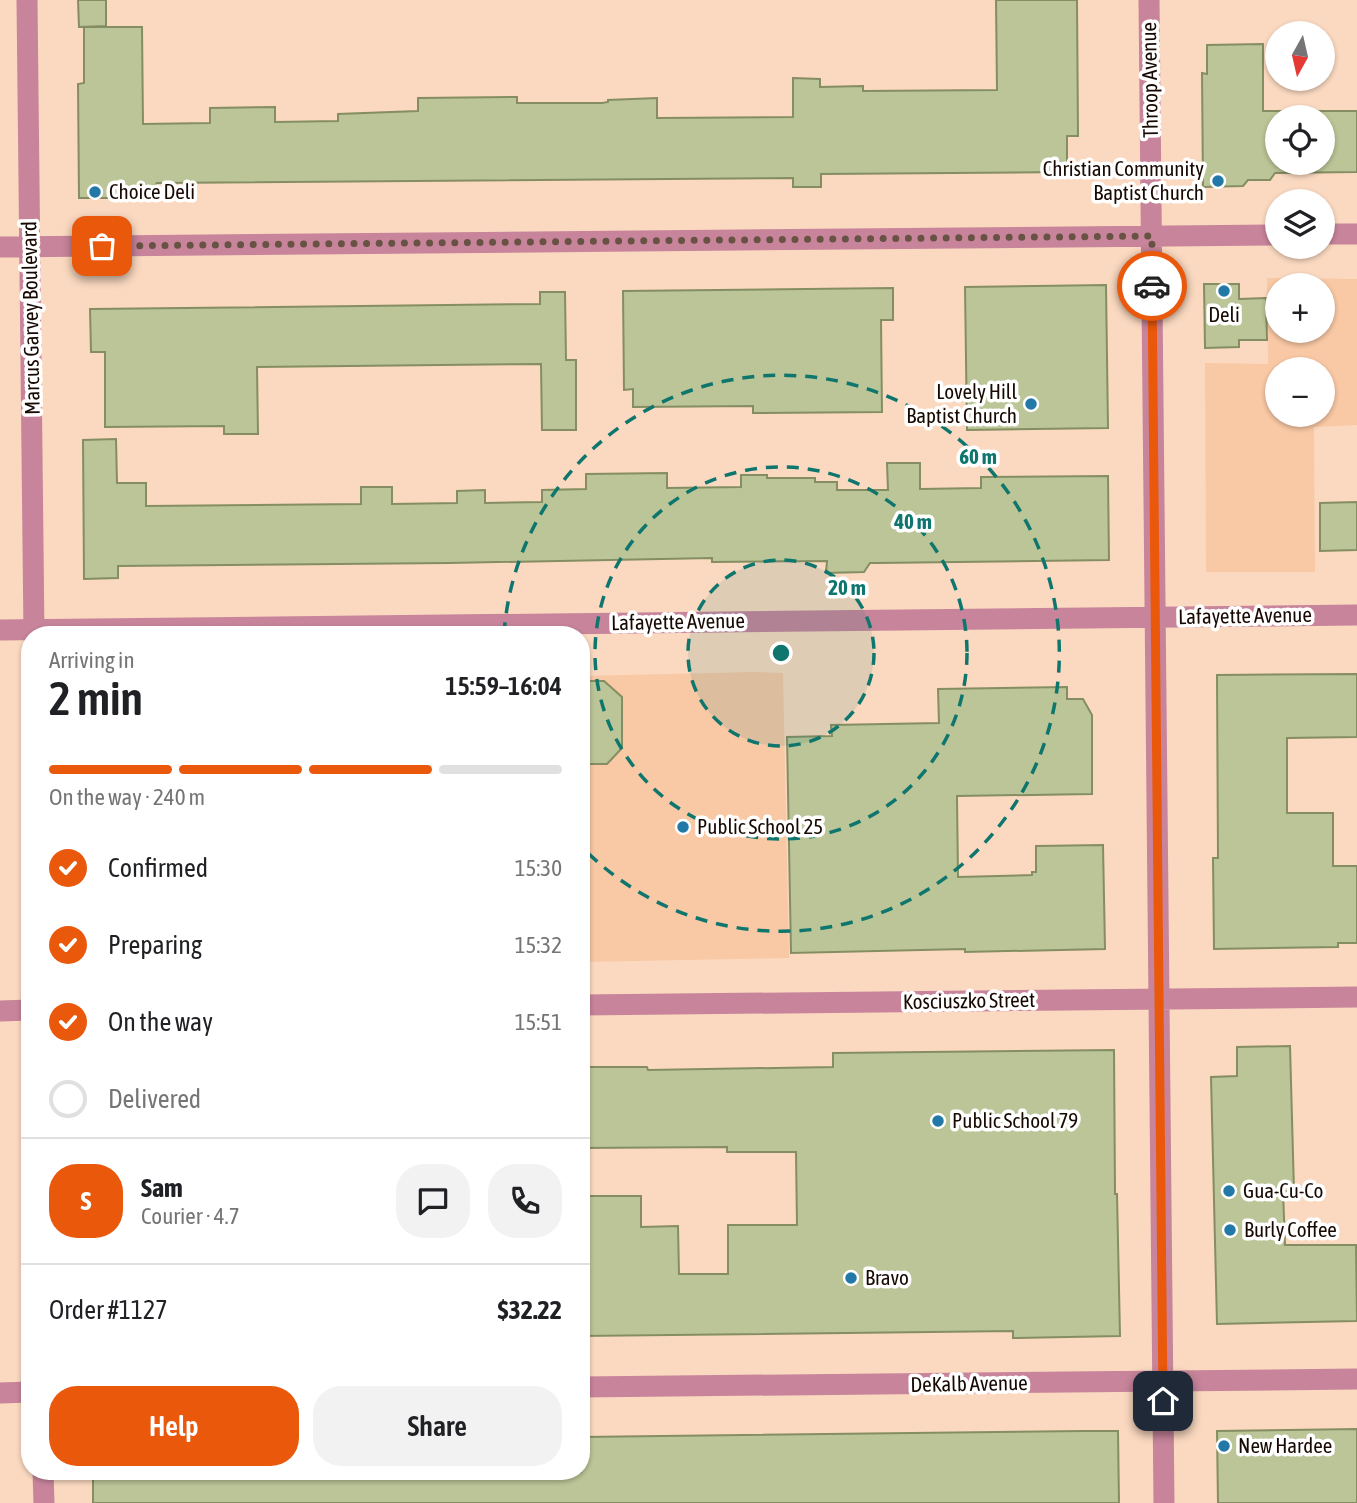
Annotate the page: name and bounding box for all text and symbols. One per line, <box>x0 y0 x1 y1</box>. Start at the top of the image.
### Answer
north arrow <box>1265 21 1335 91</box>
map controls <box>1265 21 1335 427</box>
street label: Throop Avenue <box>1136 22 1162 138</box>
button: locate <box>1265 105 1335 175</box>
place label: Christian Community Baptist Church <box>1043 156 1204 204</box>
marker: Christian Community Baptist Church <box>1210 173 1226 189</box>
place label: Choice Deli <box>109 179 195 203</box>
marker: Choice Deli <box>87 184 103 200</box>
button: layers <box>1265 189 1335 259</box>
pin <box>72 216 132 276</box>
street label: Marcus Garvey Boulevard <box>16 221 44 415</box>
icon: bag <box>83 227 121 265</box>
courier <box>1117 251 1187 321</box>
icon: car <box>1133 267 1171 305</box>
button: + <box>1265 273 1335 343</box>
marker: Deli <box>1216 283 1232 299</box>
place label: Deli <box>1208 302 1240 326</box>
button: − <box>1265 357 1335 427</box>
place label: Lovely Hill Baptist Church <box>906 379 1017 427</box>
marker: Lovely Hill Baptist Church <box>1023 396 1039 412</box>
text: 60 m <box>959 444 997 468</box>
text: 40 m <box>893 509 932 533</box>
text: 20 m <box>828 575 866 599</box>
street label: Lafayette Avenue <box>1178 602 1312 628</box>
street label: Lafayette Avenue <box>611 608 745 634</box>
centre of rings <box>769 641 793 665</box>
text: Arriving in <box>49 647 135 673</box>
text: 15:59–16:04 <box>445 671 562 701</box>
text: 2 min <box>49 672 143 725</box>
text: On the way · 240 m <box>49 784 205 810</box>
place label: Public School 25 <box>697 814 823 838</box>
marker: Public School 25 <box>675 819 691 835</box>
icon: check <box>49 849 87 887</box>
text: Confirmed <box>108 853 208 883</box>
text: 15:30 <box>515 855 562 881</box>
icon: check <box>49 926 87 964</box>
text: Preparing <box>108 930 202 960</box>
text: 15:32 <box>515 932 562 958</box>
street label: Kosciuszko Street <box>903 987 1035 1013</box>
icon: check <box>49 1003 87 1041</box>
text: On the way <box>108 1007 213 1037</box>
text: 15:51 <box>515 1009 562 1035</box>
text: Delivered <box>108 1084 201 1114</box>
place label: Public School 79 <box>952 1108 1078 1132</box>
marker: Public School 79 <box>930 1113 946 1129</box>
button: chat <box>396 1164 470 1238</box>
button: phone <box>488 1164 562 1238</box>
text: Sam <box>141 1173 183 1203</box>
place label: Gua-Cu-Co <box>1243 1178 1323 1202</box>
marker: Gua-Cu-Co <box>1221 1183 1237 1199</box>
text: S <box>81 1186 91 1216</box>
text: Courier · 4.7 <box>141 1203 240 1229</box>
place label: Burly Coffee <box>1244 1217 1337 1241</box>
marker: Burly Coffee <box>1222 1222 1238 1238</box>
place label: Bravo <box>865 1265 909 1289</box>
marker: Bravo <box>843 1270 859 1286</box>
text: Order #1127 <box>49 1295 168 1325</box>
text: $32.22 <box>498 1295 562 1325</box>
street label: DeKalb Avenue <box>910 1370 1028 1396</box>
pin <box>1133 1371 1193 1431</box>
icon: home <box>1144 1382 1182 1420</box>
button: Help <box>49 1386 299 1466</box>
button: Share <box>313 1386 562 1466</box>
place label: New Hardee <box>1238 1433 1332 1457</box>
marker: New Hardee <box>1216 1438 1232 1454</box>

